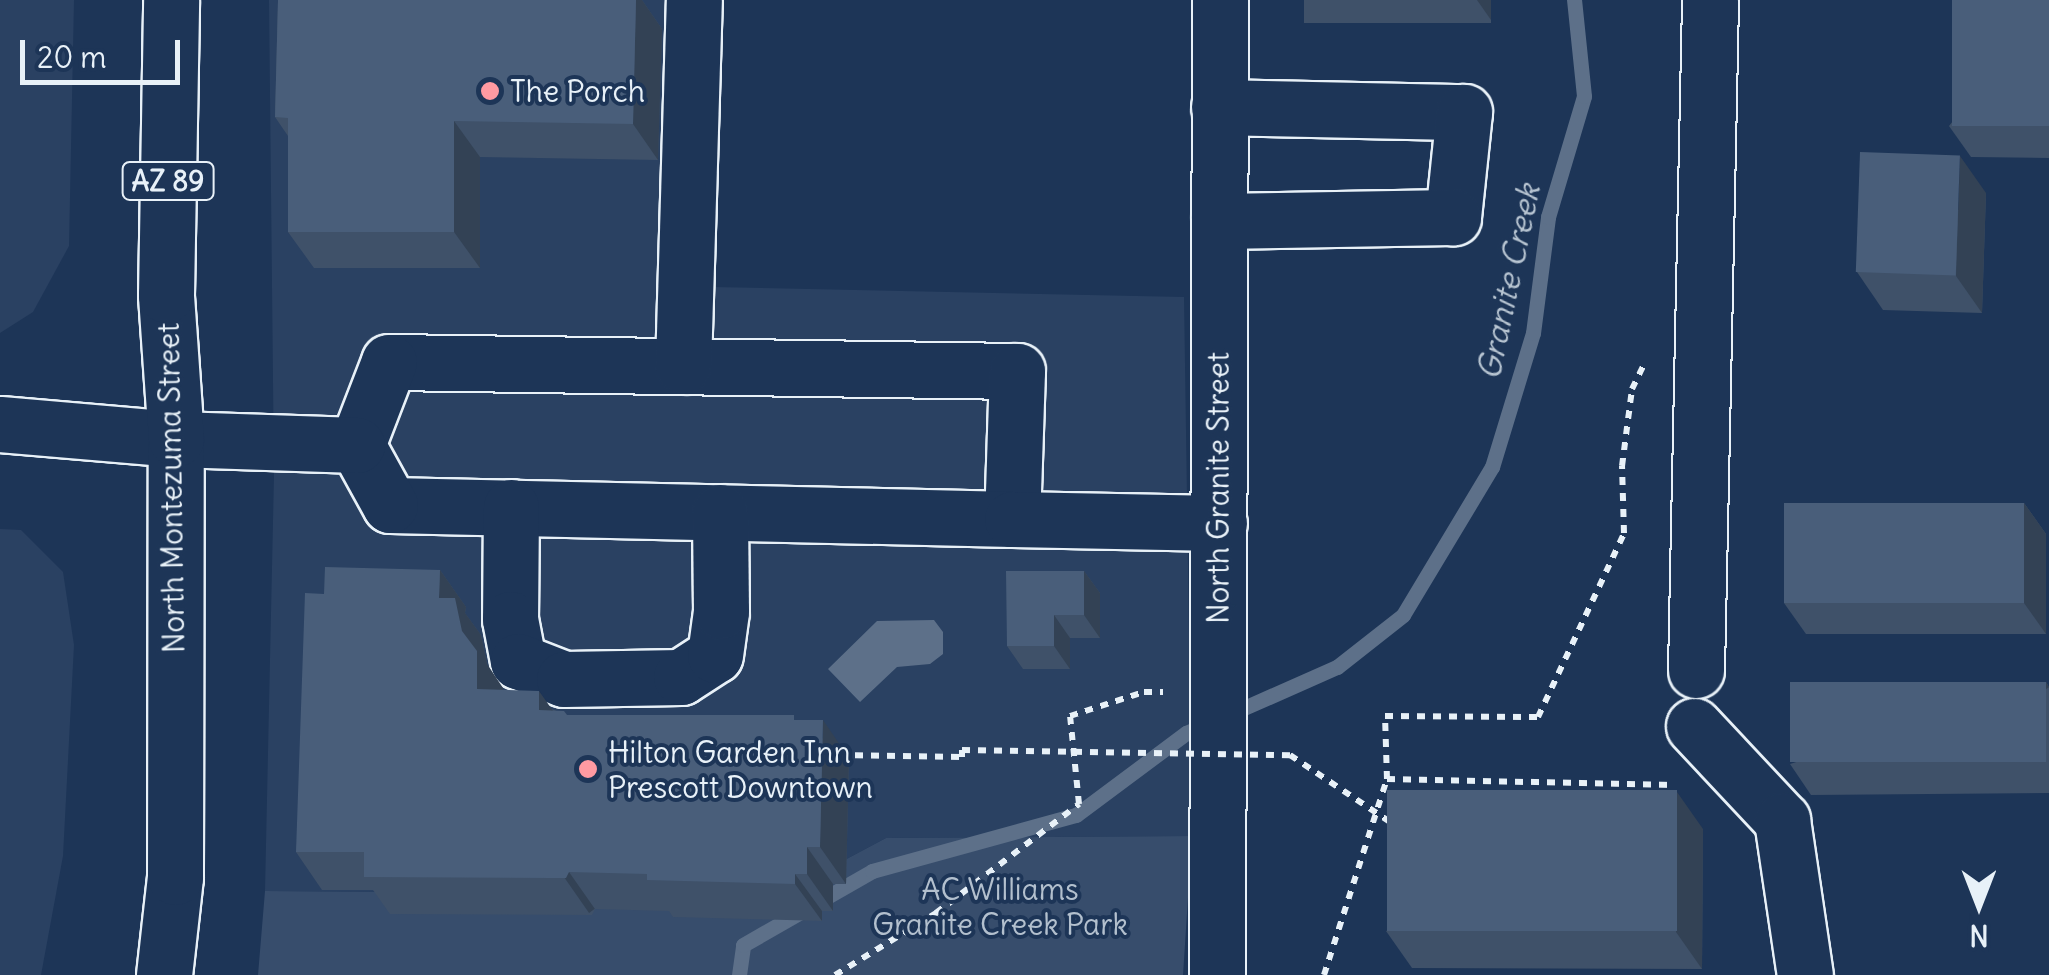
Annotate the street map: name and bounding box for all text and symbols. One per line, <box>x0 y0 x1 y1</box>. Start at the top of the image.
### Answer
scale bar <box>25 20 185 82</box>
text: 20 m <box>37 38 107 76</box>
place label: The Porch <box>510 73 645 109</box>
marker: The Porch <box>479 80 501 102</box>
road number: AZ 89 <box>120 158 216 204</box>
water label: Granite Creek <box>1470 181 1548 383</box>
street label: North Montezuma Street <box>150 322 192 654</box>
street label: North Granite Street <box>1200 352 1236 624</box>
place label: Hilton Garden Inn Prescott Downtown <box>608 734 873 804</box>
marker: Hilton Garden Inn Prescott Downtown <box>577 758 599 780</box>
north arrow <box>1929 855 2029 955</box>
park label: AC Williams Granite Creek Park <box>872 871 1128 942</box>
text: N <box>1969 917 1989 953</box>

